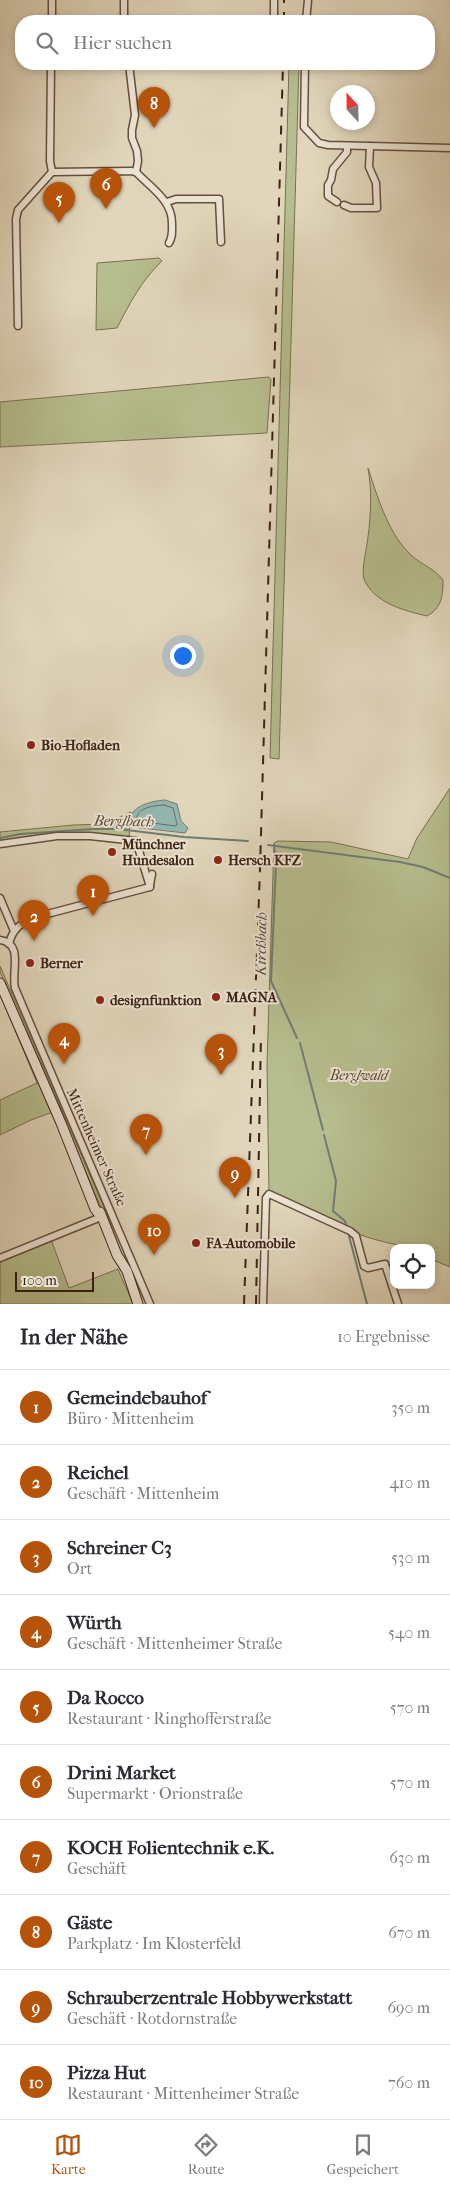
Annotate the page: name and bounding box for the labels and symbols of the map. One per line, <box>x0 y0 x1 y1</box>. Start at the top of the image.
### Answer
north arrow <box>330 85 375 130</box>
pin: 8 <box>138 87 170 128</box>
pin: 6 <box>90 168 122 209</box>
pin: 5 <box>43 182 75 223</box>
your location <box>170 643 196 669</box>
place label: Bio-Hofladen <box>41 737 121 754</box>
marker: Bio-Hofladen <box>25 739 37 751</box>
water label: Berglbach <box>93 811 155 831</box>
place label: Münchner Hundesalon <box>121 836 195 869</box>
marker: Münchner Hundesalon <box>106 846 118 858</box>
place label: Hersch KFZ <box>228 852 302 869</box>
marker: Hersch KFZ <box>212 854 224 866</box>
pin: 1 <box>77 875 109 916</box>
pin: 2 <box>18 900 50 941</box>
water label: Kirchbach <box>251 912 271 977</box>
place label: Berner <box>40 955 84 972</box>
marker: Berner <box>24 957 36 969</box>
place label: MAGNA <box>225 989 278 1006</box>
marker: MAGNA <box>210 991 222 1003</box>
place label: designfunktion <box>110 992 203 1009</box>
marker: designfunktion <box>94 994 106 1006</box>
pin: 4 <box>48 1023 80 1064</box>
pin: 3 <box>205 1034 237 1075</box>
park label: Berglwald <box>329 1067 390 1084</box>
street label: Mittenheimer Straße <box>63 1086 130 1209</box>
pin: 7 <box>130 1114 162 1155</box>
pin: 9 <box>219 1157 251 1198</box>
pin: 10 <box>138 1214 170 1255</box>
place label: FA-Automobile <box>205 1235 296 1252</box>
marker: FA-Automobile <box>190 1237 202 1249</box>
scale bar <box>15 1269 94 1292</box>

